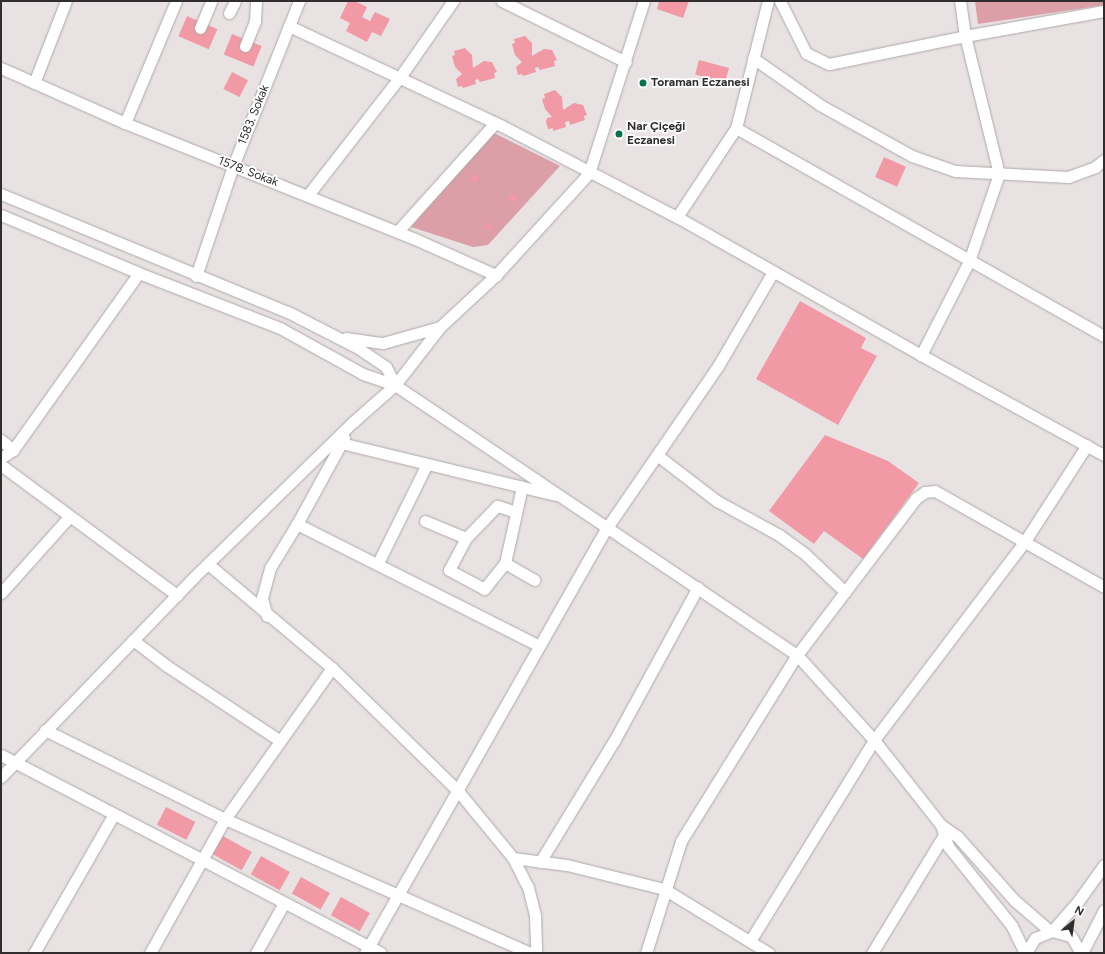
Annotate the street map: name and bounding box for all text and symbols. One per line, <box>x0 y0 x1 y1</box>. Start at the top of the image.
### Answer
place label: Toraman Eczanesi <box>651 76 750 90</box>
marker: Toraman Eczanesi <box>638 78 648 88</box>
street label: 1583. Sokak <box>235 83 273 147</box>
place label: Nar Çiçeği Eczanesi <box>627 120 685 148</box>
marker: Nar Çiçeği Eczanesi <box>614 129 624 139</box>
street label: 1578. Sokak <box>216 154 280 190</box>
north arrow <box>1053 902 1093 942</box>
text: N <box>1072 903 1086 919</box>

